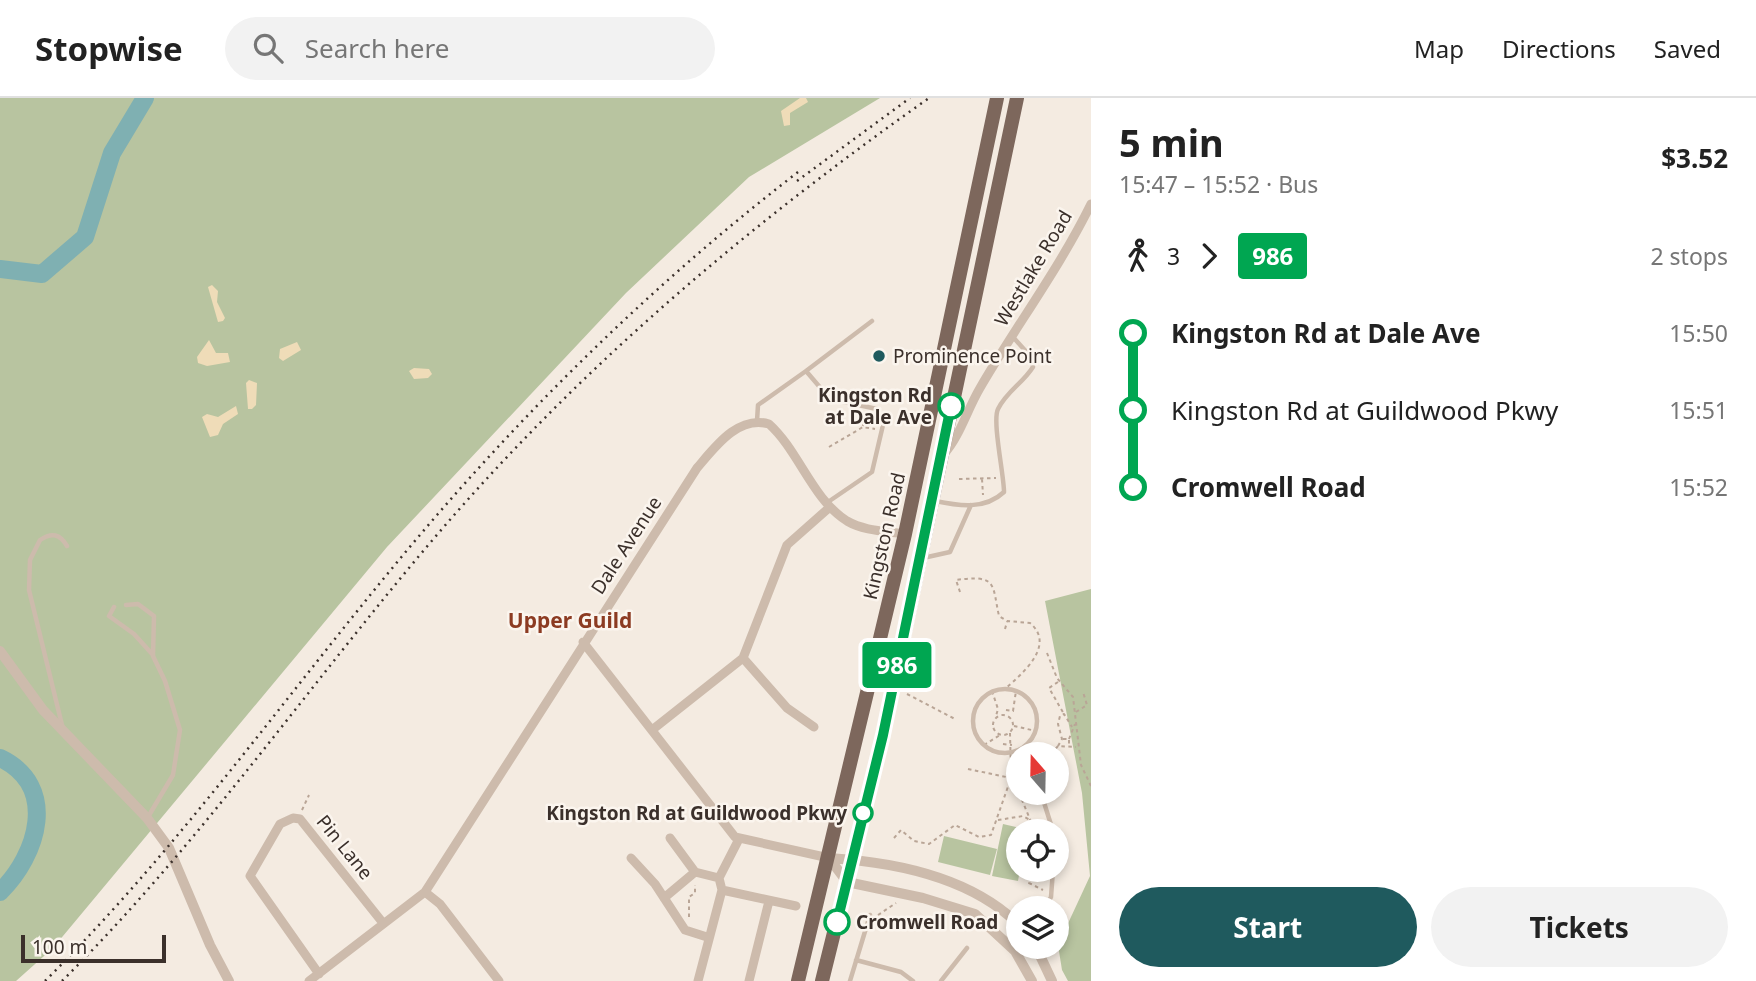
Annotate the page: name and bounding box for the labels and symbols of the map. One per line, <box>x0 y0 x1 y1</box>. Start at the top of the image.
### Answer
street label: Westlake Road <box>988 205 1078 331</box>
place label: Prominence Point <box>893 343 1052 369</box>
marker: Prominence Point <box>871 348 887 364</box>
place label: Kingston Rd at Dale Ave <box>818 382 932 430</box>
marker: Kingston Rd at Dale Ave <box>938 393 964 419</box>
street label: Kingston Road <box>857 470 911 602</box>
street label: Dale Avenue <box>585 491 667 599</box>
district label: Upper Guild <box>508 606 632 634</box>
line badge: 986 <box>857 642 937 688</box>
north arrow <box>1006 742 1069 805</box>
place label: Kingston Rd at Guildwood Pkwy <box>546 800 847 826</box>
marker: Kingston Rd at Guildwood Pkwy <box>853 803 873 823</box>
street label: Pin Lane <box>311 809 379 885</box>
marker: Cromwell Road <box>824 909 850 935</box>
place label: Cromwell Road <box>856 909 998 935</box>
scale bar <box>21 932 166 964</box>

